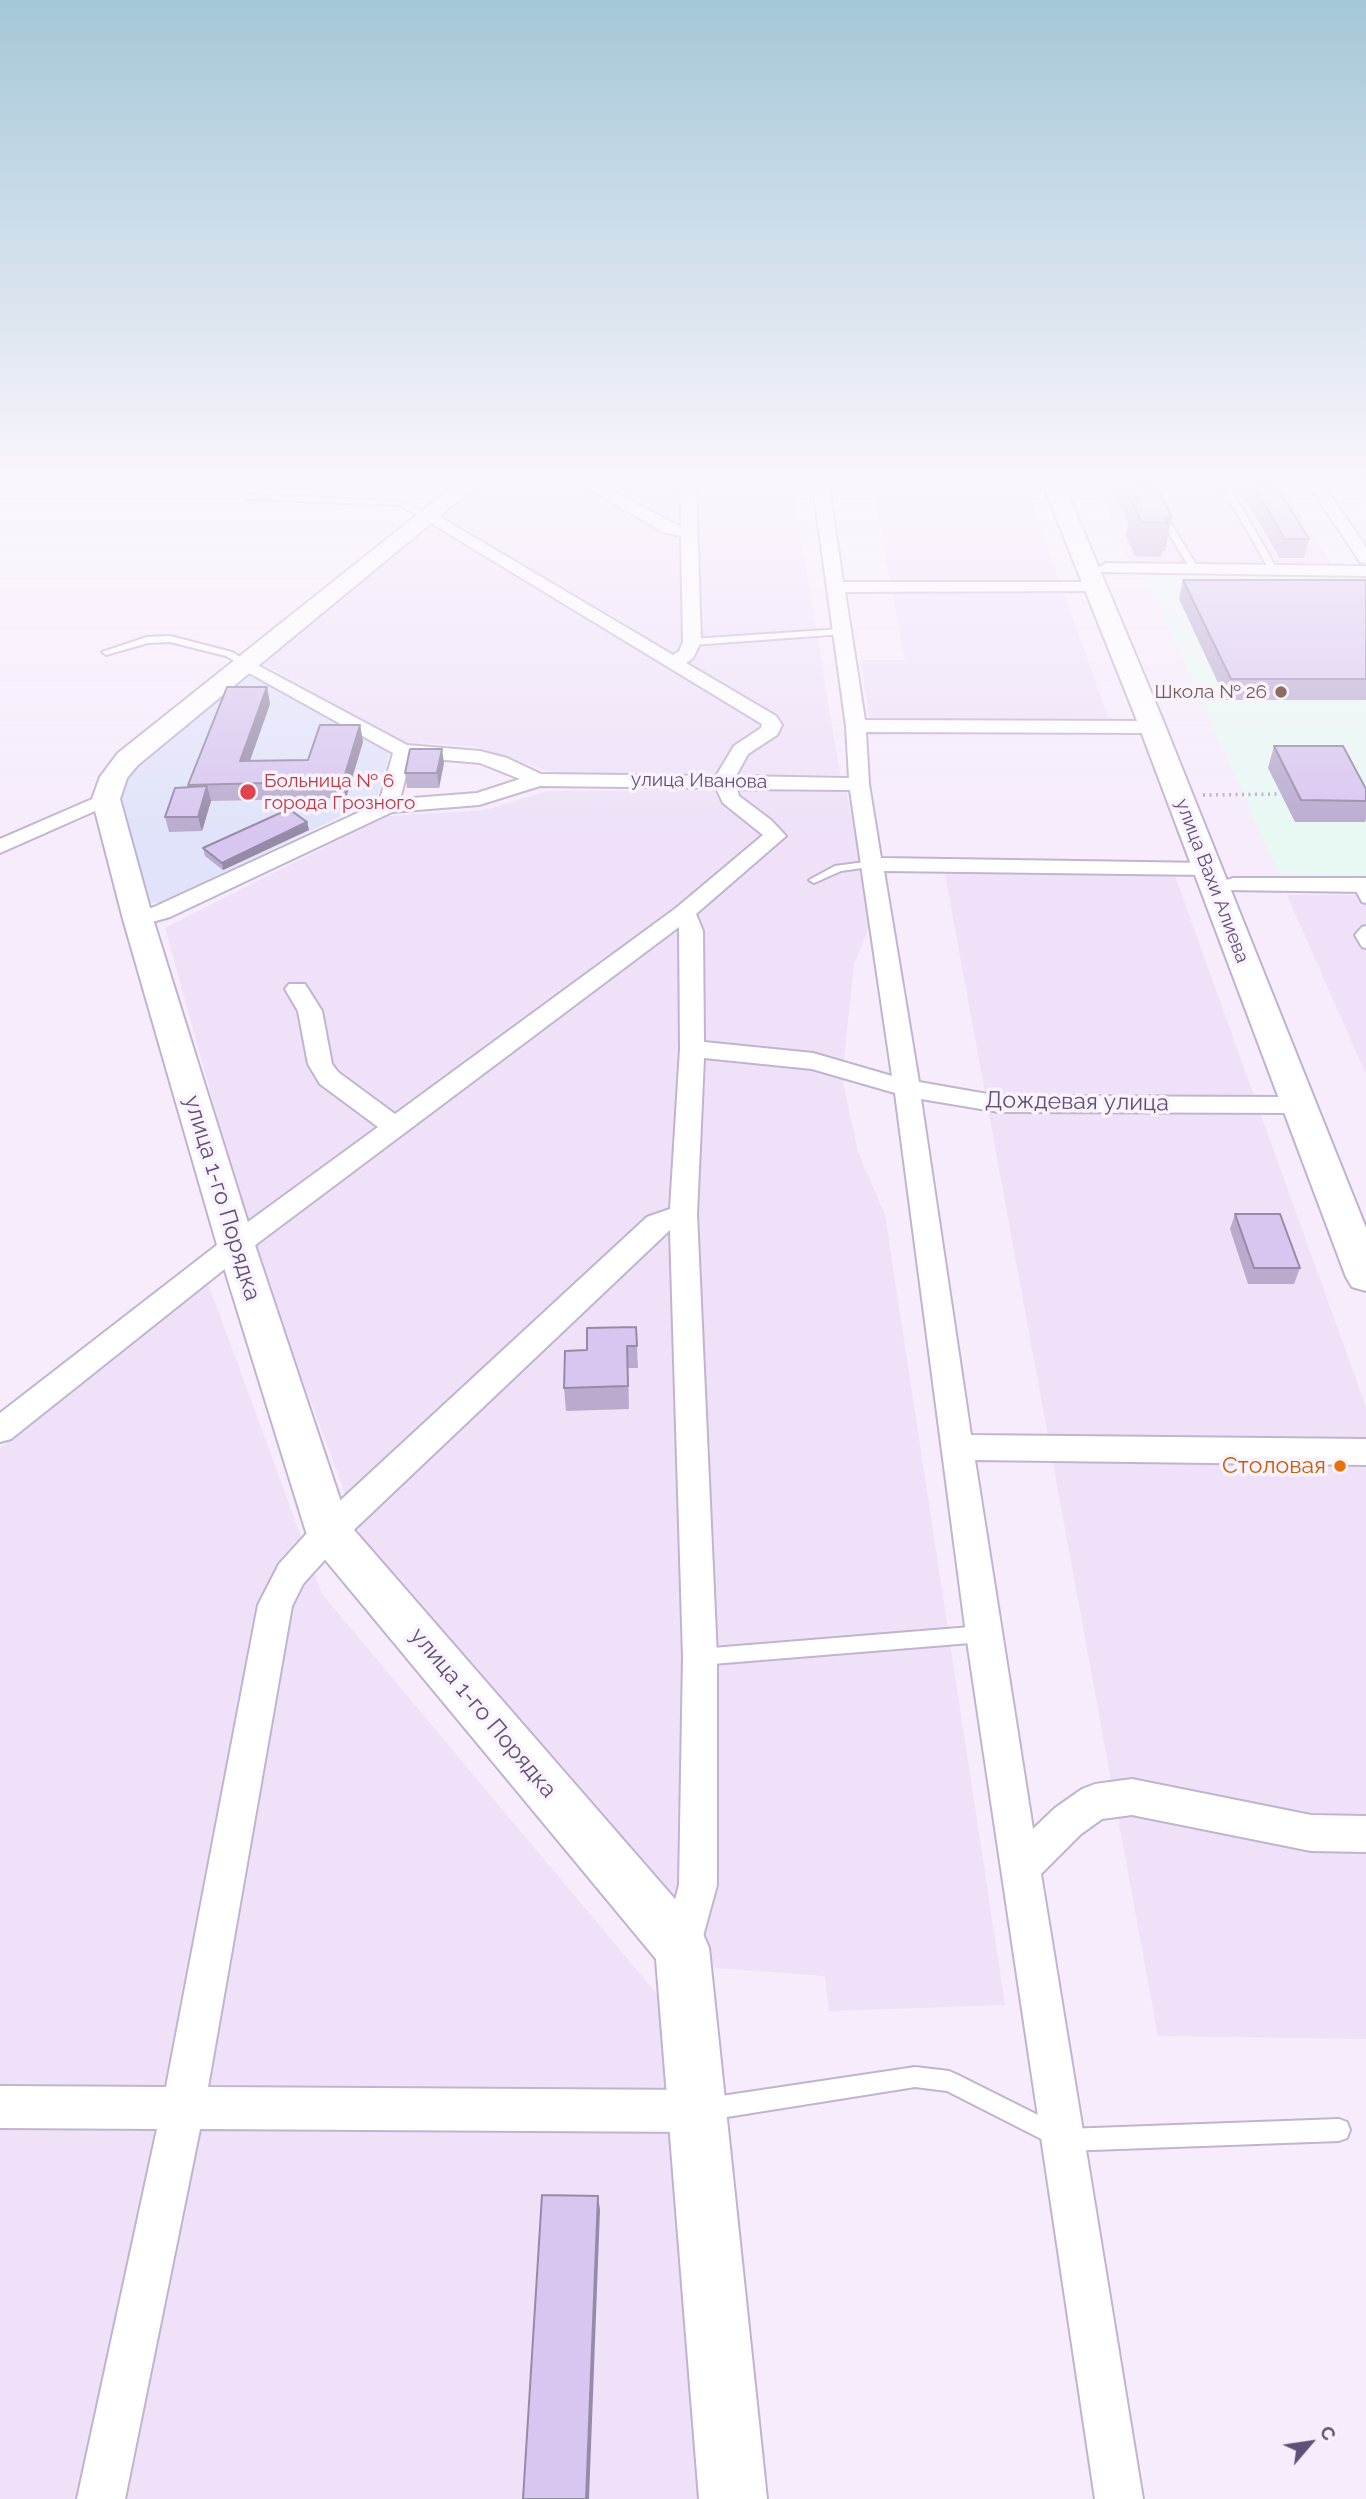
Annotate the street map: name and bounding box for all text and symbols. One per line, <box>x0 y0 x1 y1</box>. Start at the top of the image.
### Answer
place label: Школа № 26 <box>1154 681 1267 703</box>
marker: Школа № 26 <box>1273 684 1289 700</box>
street label: улица Иванова <box>631 768 767 794</box>
place label: Больница № 6 города Грозного <box>264 770 415 814</box>
marker: Больница № 6 города Грозного <box>238 782 258 802</box>
street label: улица Вахи Алиева <box>1170 796 1254 966</box>
street label: Дождевая улица <box>985 1087 1169 1117</box>
street label: улица 1-го Порядка <box>178 1092 266 1304</box>
place label: Столовая <box>1222 1452 1326 1480</box>
marker: Столовая <box>1332 1458 1348 1474</box>
street label: улица 1-го Порядка <box>404 1623 562 1803</box>
north arrow <box>1275 2408 1345 2478</box>
text: С <box>1316 2422 1341 2444</box>

